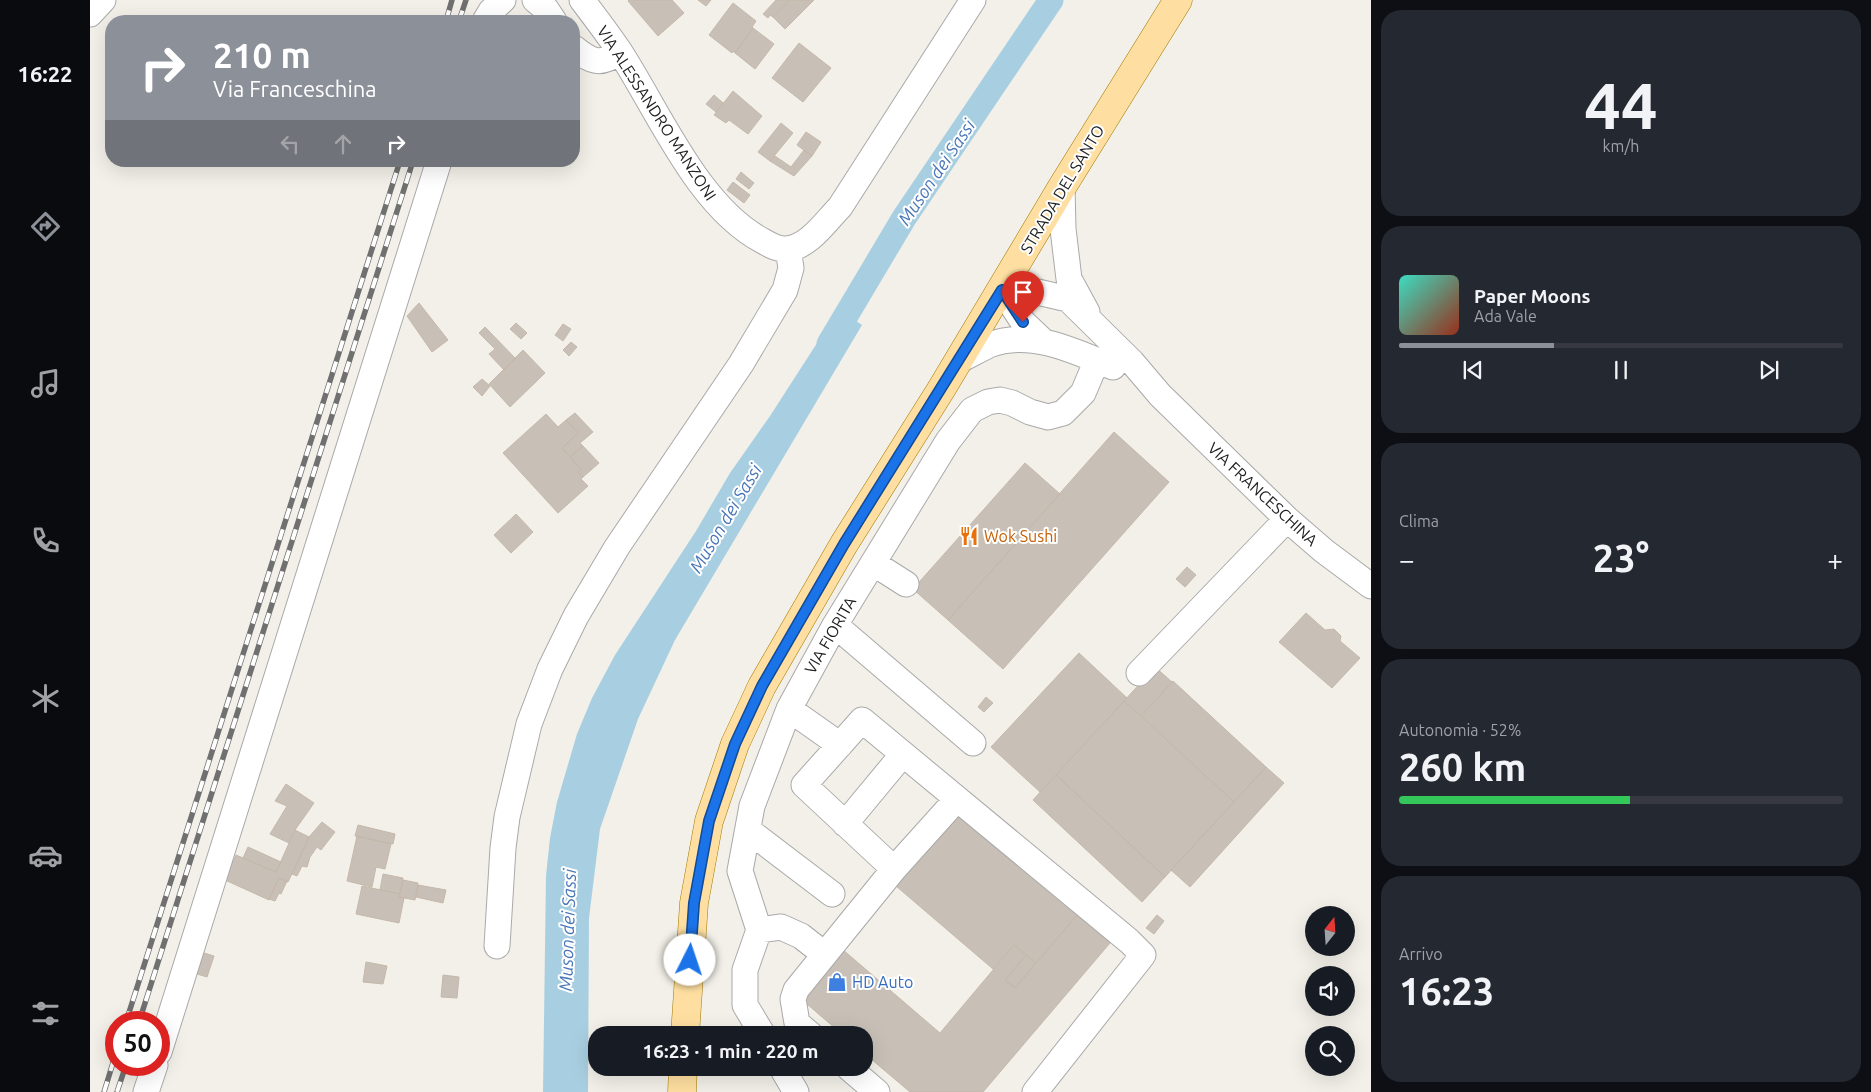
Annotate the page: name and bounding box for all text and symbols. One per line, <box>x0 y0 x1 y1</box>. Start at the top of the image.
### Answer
street label: VIA ALESSANDRO MANZONI <box>594 22 720 204</box>
icon: right <box>130 35 195 100</box>
text: 210 m <box>213 35 311 75</box>
text: 16:22 <box>17 61 73 86</box>
text: 44 <box>1584 68 1658 141</box>
text: Via Franceschina <box>213 76 377 101</box>
water label: Muson dei Sassi <box>893 115 979 228</box>
street label: STRADA DEL SANTO <box>1017 122 1107 256</box>
icon: left <box>276 130 304 158</box>
icon: ahead <box>329 130 357 158</box>
icon: right <box>382 130 410 158</box>
text: km/h <box>1603 137 1639 155</box>
icon: directions <box>28 209 63 244</box>
pin <box>1002 271 1044 322</box>
icon: arrive <box>1009 278 1037 306</box>
text: Paper Moons <box>1474 285 1591 307</box>
text: Ada Vale <box>1474 307 1537 325</box>
icon: previous <box>1459 356 1487 384</box>
icon: pause <box>1607 356 1635 384</box>
icon: next <box>1755 356 1783 384</box>
icon: music <box>28 366 63 401</box>
street label: VIA FRANCESCHINA <box>1205 439 1322 550</box>
water label: Muson dei Sassi <box>685 460 765 576</box>
text: Clima <box>1399 512 1439 530</box>
icon: phone <box>28 523 63 558</box>
restaurant icon: Wok Sushi <box>958 525 980 547</box>
place label: Wok Sushi <box>984 527 1057 545</box>
text: 23° <box>1593 537 1649 579</box>
text: − <box>1399 544 1415 575</box>
text: + <box>1827 544 1843 575</box>
street label: VIA FIORITA <box>801 593 860 677</box>
icon: climate <box>28 681 63 716</box>
text: Autonomia · 52% <box>1399 721 1521 739</box>
text: 260 km <box>1399 746 1526 788</box>
icon: car <box>28 838 63 873</box>
water label: Muson dei Sassi <box>555 868 579 992</box>
north arrow <box>1305 906 1355 956</box>
map controls <box>1305 906 1355 1076</box>
position arrow <box>663 933 715 985</box>
text: Arrivo <box>1399 945 1443 963</box>
button: sound <box>1305 966 1355 1016</box>
text: 16:23 <box>1399 970 1494 1012</box>
shop icon: HD Auto <box>826 971 848 993</box>
place label: HD Auto <box>852 973 913 991</box>
icon: filters <box>28 996 63 1031</box>
speed limit sign: 50 <box>105 1011 170 1076</box>
button: search <box>1305 1026 1355 1076</box>
text: 16:23 · 1 min · 220 m <box>643 1040 818 1062</box>

